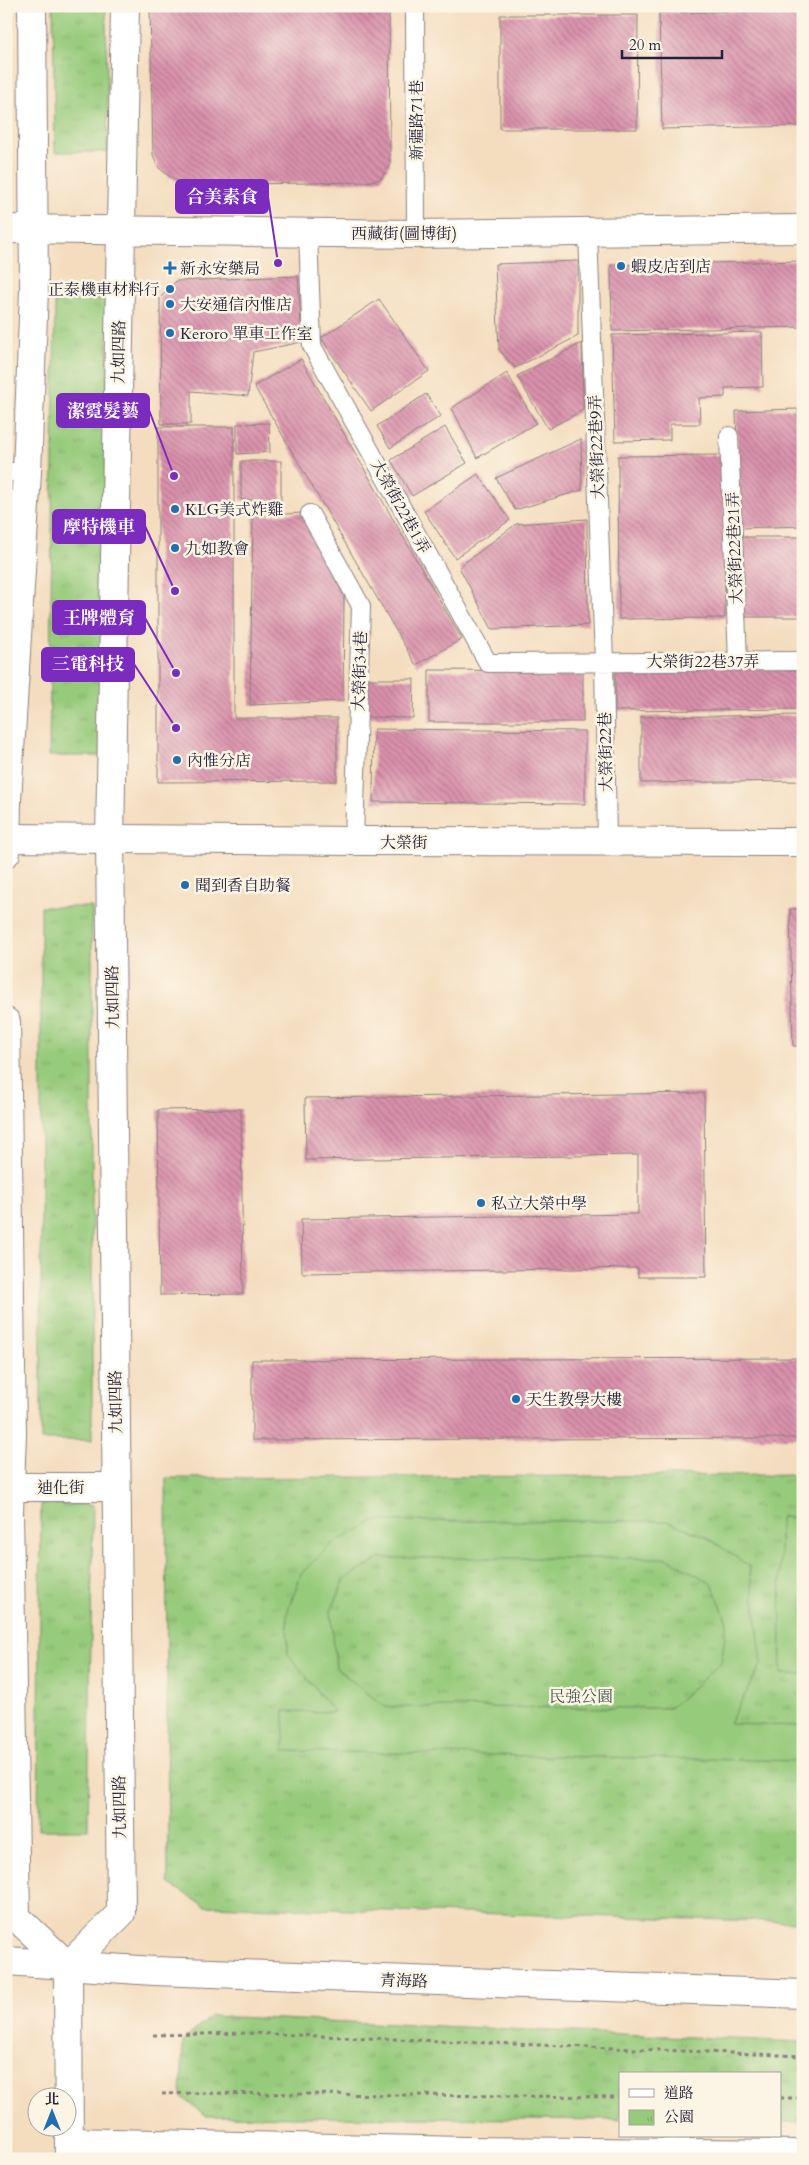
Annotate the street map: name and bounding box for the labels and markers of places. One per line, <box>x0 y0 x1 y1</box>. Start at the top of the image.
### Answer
callout: 合美素食 <box>176 180 268 213</box>
place label: 蝦皮店到店 <box>631 256 711 278</box>
place label: 新永安藥局 <box>180 258 260 280</box>
marker: 蝦皮店到店 <box>615 260 627 272</box>
marker: 新永安藥局 <box>164 262 176 274</box>
place label: 正泰機車材料行 <box>48 279 160 301</box>
marker: 正泰機車材料行 <box>164 283 176 295</box>
place label: 大安通信內惟店 <box>180 294 292 316</box>
marker: 大安通信內惟店 <box>164 298 176 310</box>
place label: Keroro 單車工作室 <box>180 323 312 345</box>
marker: Keroro 單車工作室 <box>164 327 176 339</box>
callout: 潔霓髮藝 <box>57 394 149 427</box>
place label: KLG美式炸雞 <box>185 499 283 521</box>
marker: KLG美式炸雞 <box>169 503 181 515</box>
callout: 摩特機車 <box>53 510 145 543</box>
place label: 九如教會 <box>185 538 249 560</box>
marker: 九如教會 <box>169 542 181 554</box>
callout: 王牌體育 <box>53 601 145 634</box>
callout: 三電科技 <box>42 648 134 681</box>
place label: 內惟分店 <box>187 750 251 772</box>
marker: 內惟分店 <box>171 754 183 766</box>
place label: 聞到香自助餐 <box>195 875 291 897</box>
marker: 聞到香自助餐 <box>179 879 191 891</box>
place label: 私立大榮中學 <box>491 1193 587 1215</box>
marker: 私立大榮中學 <box>475 1197 487 1209</box>
place label: 天生教學大樓 <box>526 1389 622 1411</box>
marker: 天生教學大樓 <box>510 1393 522 1405</box>

